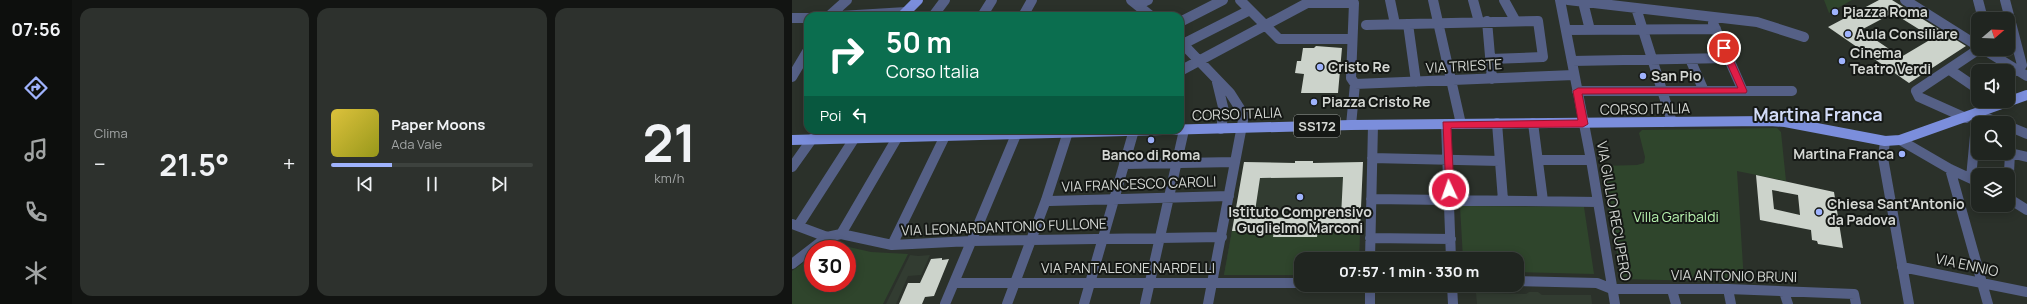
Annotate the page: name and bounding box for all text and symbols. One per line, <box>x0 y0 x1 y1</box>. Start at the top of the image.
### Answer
place label: Piazza Roma <box>1843 2 1928 21</box>
marker: Piazza Roma <box>1830 7 1840 17</box>
north arrow <box>1971 12 2015 56</box>
map controls <box>1971 12 2015 212</box>
text: 07:56 <box>11 17 61 41</box>
text: 50 m <box>886 23 952 61</box>
place label: Aula Consiliare <box>1856 24 1958 43</box>
icon: right <box>820 28 872 80</box>
marker: Aula Consiliare <box>1843 29 1853 39</box>
pin <box>1707 31 1741 65</box>
icon: arrive <box>1713 37 1735 59</box>
place label: Cinema Teatro Verdi <box>1850 43 1931 78</box>
street label: VIA TRIESTE <box>1425 54 1503 77</box>
marker: Cinema Teatro Verdi <box>1837 56 1847 66</box>
place label: Cristo Re <box>1328 57 1390 76</box>
text: Corso Italia <box>886 59 979 83</box>
marker: Cristo Re <box>1315 62 1325 72</box>
button: sound <box>1971 64 2015 108</box>
place label: San Pio <box>1651 66 1702 85</box>
marker: San Pio <box>1638 71 1648 81</box>
icon: directions <box>22 74 50 102</box>
place label: Piazza Cristo Re <box>1322 92 1431 111</box>
marker: Piazza Cristo Re <box>1309 97 1319 107</box>
street label: CORSO ITALIA <box>1600 98 1690 119</box>
street label: CORSO ITALIA <box>1192 102 1282 125</box>
district label: Martina Franca <box>1753 102 1883 126</box>
icon: left <box>849 104 871 126</box>
text: Poi <box>820 105 841 126</box>
text: 21 <box>642 107 696 178</box>
text: Paper Moons <box>391 114 485 135</box>
road number: SS172 <box>1294 115 1340 137</box>
button: search <box>1971 116 2015 160</box>
text: Clima <box>94 124 128 142</box>
text: Ada Vale <box>391 135 442 153</box>
marker: Banco di Roma <box>1146 135 1156 145</box>
icon: music <box>22 136 50 164</box>
street label: VIA GIULIO RECUPERO <box>1593 140 1636 282</box>
text: 21.5° <box>159 144 229 185</box>
place label: Martina Franca <box>1793 144 1894 163</box>
place label: Banco di Roma <box>1102 145 1200 164</box>
text: − <box>94 149 106 179</box>
text: + <box>283 149 295 179</box>
marker: Martina Franca <box>1897 149 1907 159</box>
button: layers <box>1971 168 2015 212</box>
text: km/h <box>654 169 684 187</box>
position arrow <box>1428 169 1470 211</box>
street label: VIA FRANCESCO CAROLI <box>1061 171 1217 196</box>
icon: previous <box>354 173 376 195</box>
icon: pause <box>421 173 443 195</box>
icon: next <box>488 173 510 195</box>
marker: Istituto Comprensivo Guglielmo Marconi <box>1295 192 1305 202</box>
place label: Chiesa Sant'Antonio da Padova <box>1827 194 1965 229</box>
icon: phone <box>22 198 50 226</box>
place label: Istituto Comprensivo Guglielmo Marconi <box>1228 202 1372 237</box>
park label: Villa Garibaldi <box>1633 207 1719 226</box>
marker: Chiesa Sant'Antonio da Padova <box>1814 207 1824 217</box>
street label: VIA LEONARDANTONIO FULLONE <box>901 213 1107 240</box>
speed limit sign: 30 <box>804 240 856 292</box>
street label: VIA ENNIO <box>1934 249 2000 280</box>
street label: VIA PANTALEONE NARDELLI <box>1041 258 1215 277</box>
icon: climate <box>22 259 50 287</box>
text: 07:57 · 1 min · 330 m <box>1339 261 1479 282</box>
street label: VIA ANTONIO BRUNI <box>1671 265 1797 286</box>

